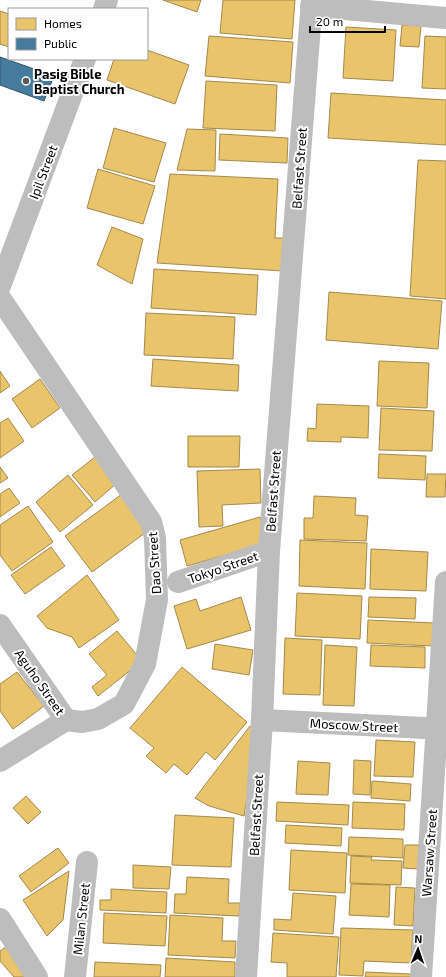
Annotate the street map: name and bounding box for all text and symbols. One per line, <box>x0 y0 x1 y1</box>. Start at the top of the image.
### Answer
legend <box>8 8 148 60</box>
scale bar <box>310 8 385 34</box>
text: 20 m <box>316 14 343 28</box>
text: Homes <box>44 16 82 30</box>
text: Public <box>44 36 77 50</box>
place label: Pasig Bible Baptist Church <box>34 66 125 97</box>
marker: Pasig Bible Baptist Church <box>21 76 31 86</box>
street label: Belfast Street <box>288 127 310 209</box>
street label: Ipil Street <box>25 143 61 201</box>
street label: Belfast Street <box>262 450 284 532</box>
street label: Dao Street <box>144 531 164 595</box>
street label: Tokyo Street <box>186 547 260 586</box>
street label: Aguho Street <box>11 646 69 718</box>
street label: Moscow Street <box>309 715 399 735</box>
street label: Belfast Street <box>246 774 266 856</box>
street label: Warsaw Street <box>418 809 440 897</box>
street label: Milan Street <box>69 882 93 956</box>
north arrow <box>398 929 438 969</box>
text: N <box>414 932 423 945</box>

